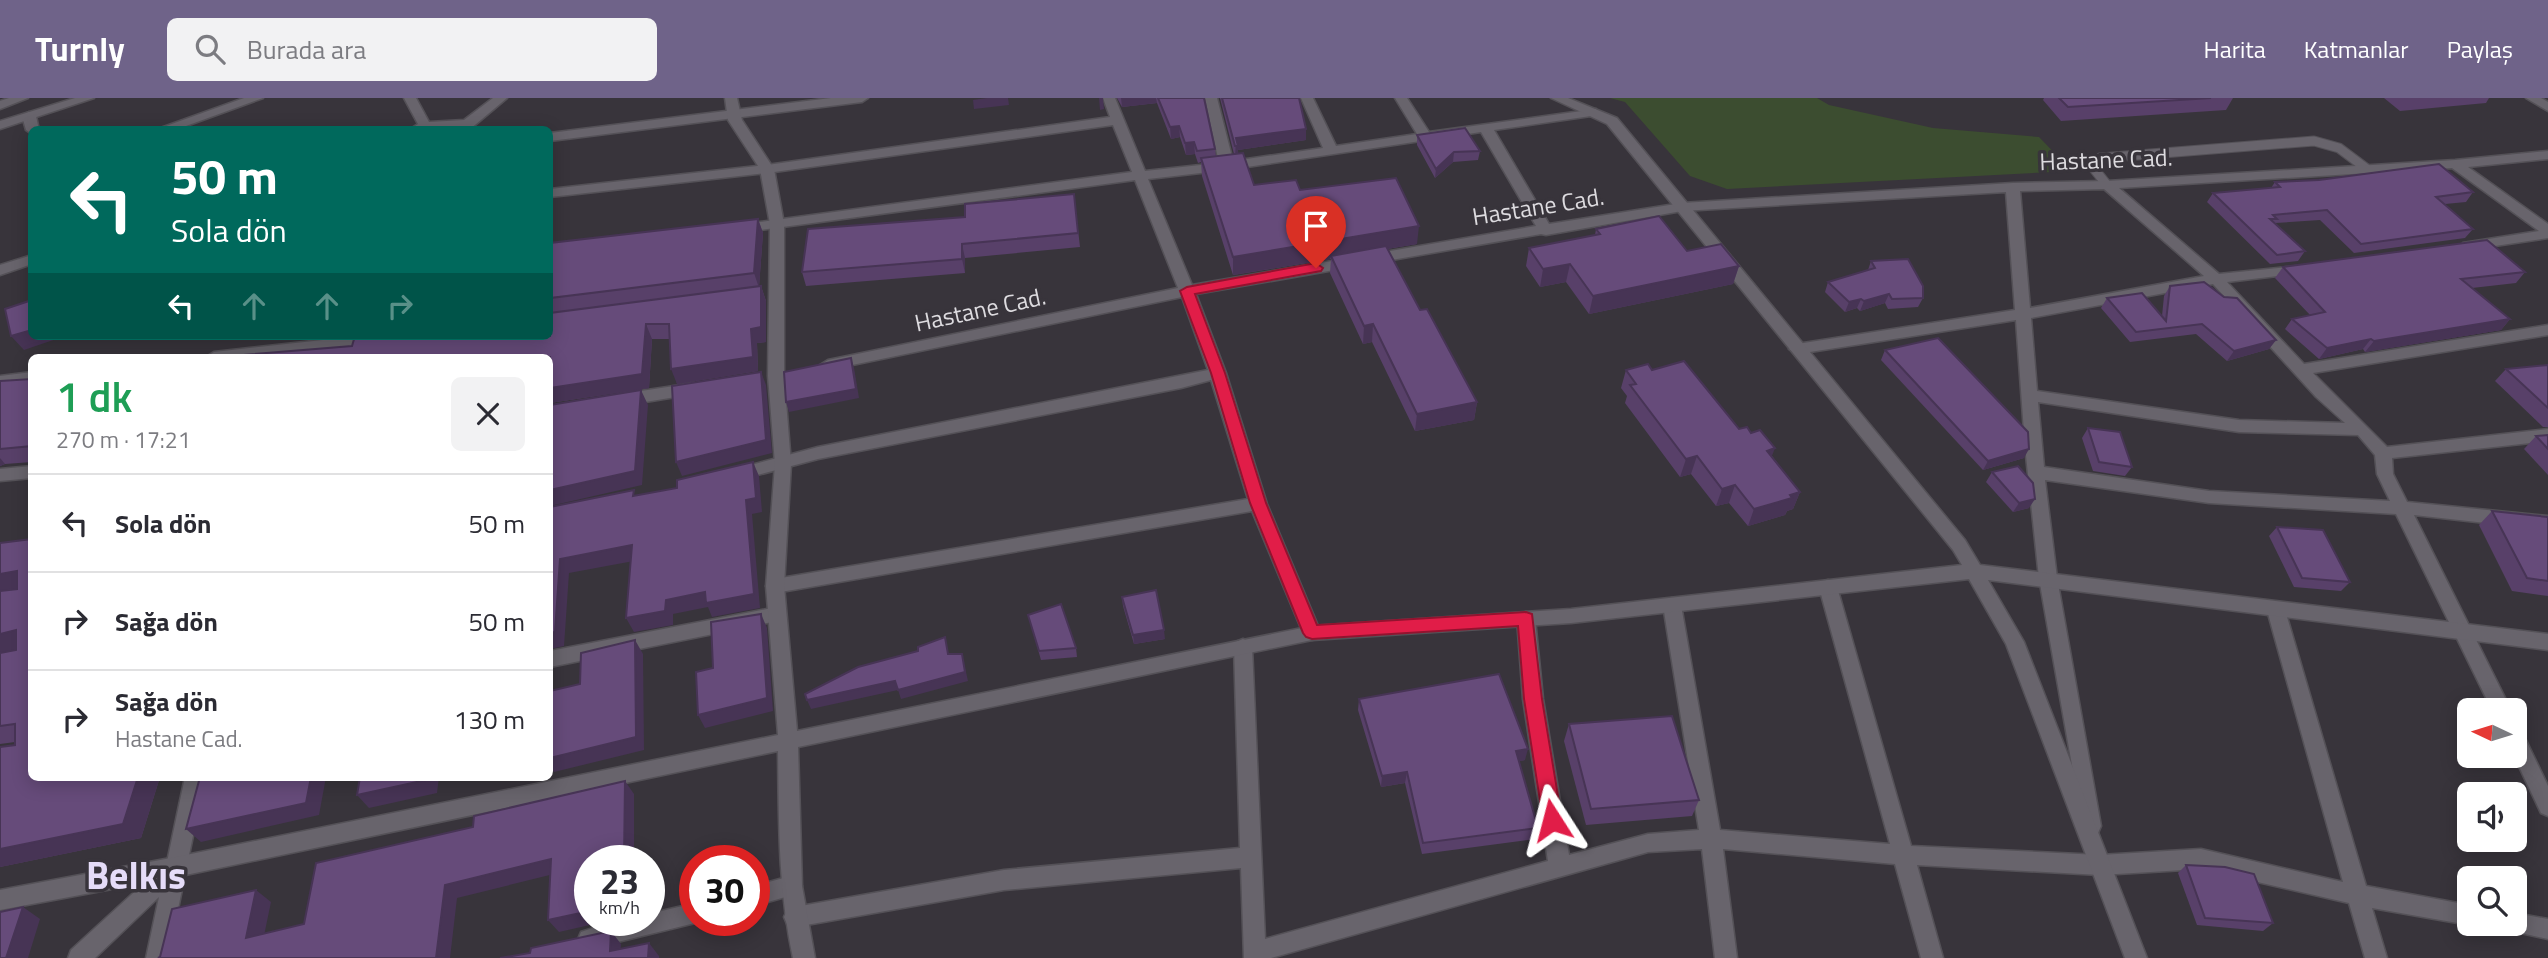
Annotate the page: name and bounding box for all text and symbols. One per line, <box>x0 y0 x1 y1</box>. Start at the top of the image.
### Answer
search box <box>167 18 657 81</box>
text: Turnly <box>35 24 125 74</box>
icon: search <box>191 30 229 68</box>
text: Burada ara <box>247 30 366 69</box>
text: Harita <box>2203 31 2266 67</box>
text: Katmanlar <box>2304 31 2409 67</box>
text: Paylaş <box>2447 31 2513 67</box>
text: 50 m <box>171 138 278 213</box>
street label: Hastane Cad. <box>2039 139 2173 179</box>
icon: left <box>56 154 147 245</box>
street label: Hastane Cad. <box>1469 178 1607 234</box>
pin <box>1286 196 1346 268</box>
text: Sola dön <box>171 206 287 254</box>
icon: arrive <box>1297 207 1335 245</box>
street label: Hastane Cad. <box>911 278 1049 340</box>
icon: left <box>162 287 200 325</box>
icon: ahead <box>235 287 273 325</box>
icon: ahead <box>308 287 346 325</box>
icon: right <box>381 287 419 325</box>
text: 1 dk <box>56 364 132 428</box>
button: close <box>451 377 525 451</box>
text: 270 m · 17:21 <box>56 422 191 457</box>
icon: left <box>56 504 94 542</box>
text: Sola dön <box>115 504 212 543</box>
text: 50 m <box>468 504 525 543</box>
icon: right <box>56 602 94 640</box>
text: Sağa dön <box>115 602 218 641</box>
text: 50 m <box>468 602 525 641</box>
text: Sağa dön <box>115 682 218 721</box>
north arrow <box>2457 698 2527 768</box>
map controls <box>2457 698 2527 936</box>
icon: right <box>56 700 94 738</box>
text: 130 m <box>454 700 525 739</box>
text: Hastane Cad. <box>115 721 243 756</box>
button: sound <box>2457 782 2527 852</box>
position arrow <box>1515 783 1589 857</box>
speed limit sign: 30 <box>679 845 770 936</box>
district label: Belkıs <box>86 846 186 904</box>
text: 23 <box>600 854 639 908</box>
button: search <box>2457 866 2527 936</box>
text: km/h <box>599 894 640 921</box>

